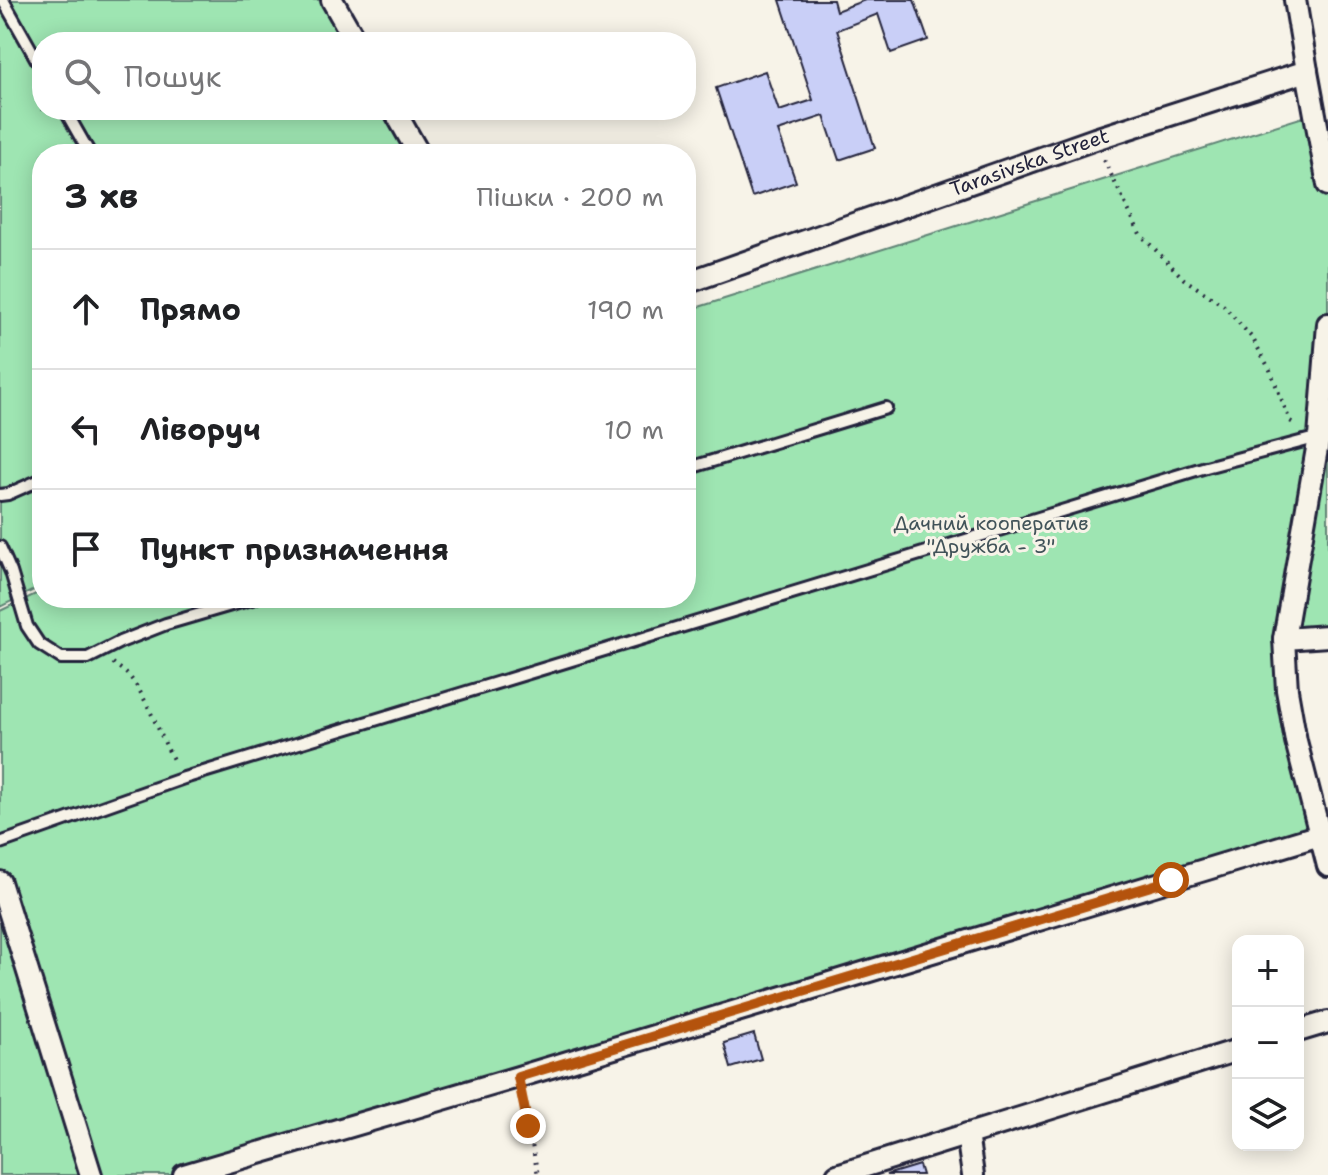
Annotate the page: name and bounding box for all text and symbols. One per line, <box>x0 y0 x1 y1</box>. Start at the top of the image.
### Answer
search box <box>32 32 696 120</box>
icon: search <box>60 54 104 98</box>
text: Пошук <box>124 56 221 97</box>
street label: Tarasivska Street <box>946 122 1112 202</box>
text: 3 хв <box>64 173 138 219</box>
text: Пішки · 200 m <box>476 179 664 214</box>
icon: ahead <box>64 287 108 331</box>
text: Прямо <box>140 289 241 330</box>
text: 190 m <box>587 292 664 327</box>
icon: left <box>64 407 108 451</box>
text: Ліворуч <box>140 409 261 450</box>
text: 10 m <box>604 412 664 447</box>
park label: Дачний кооператив "Дружба - 3" <box>893 510 1089 559</box>
icon: arrive <box>64 527 108 571</box>
text: Пункт призначення <box>140 529 449 570</box>
route start <box>1153 862 1189 898</box>
map controls <box>1232 935 1304 1151</box>
button: + <box>1232 935 1304 1007</box>
button: − <box>1232 1007 1304 1079</box>
button: layers <box>1232 1079 1304 1151</box>
route end <box>510 1108 546 1144</box>

